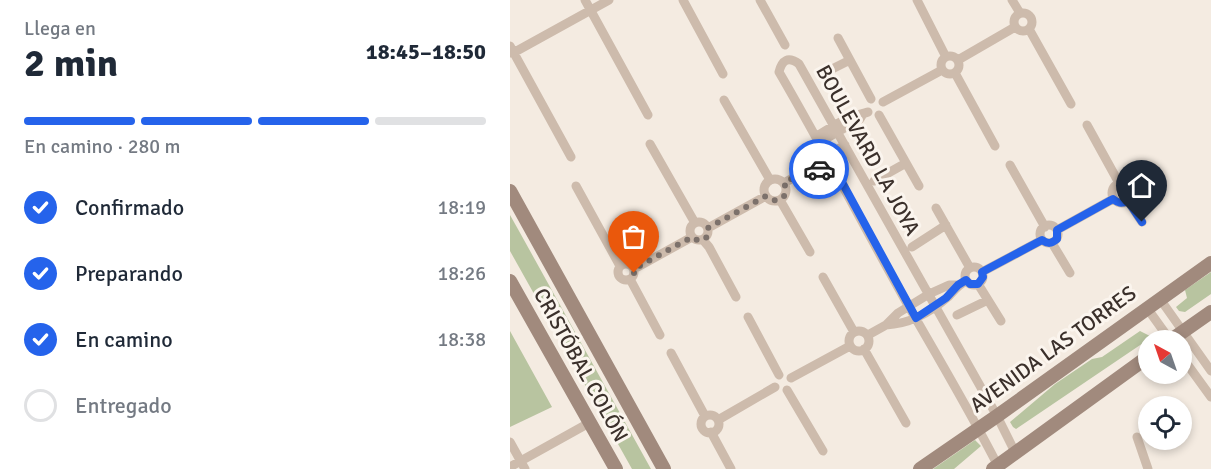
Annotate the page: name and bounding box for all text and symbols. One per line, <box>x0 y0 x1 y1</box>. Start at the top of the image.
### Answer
text: Llega en <box>24 16 96 41</box>
text: 18:45–18:50 <box>366 38 486 65</box>
text: 2 min <box>24 39 118 87</box>
street label: BOULEVARD LA JOYA <box>810 60 926 240</box>
text: En camino · 280 m <box>24 134 181 159</box>
courier <box>789 139 849 199</box>
icon: car <box>803 153 836 186</box>
pin <box>1116 160 1167 222</box>
icon: home <box>1125 169 1158 202</box>
icon: check <box>24 191 57 224</box>
text: Confirmado <box>75 194 184 221</box>
text: 18:19 <box>437 195 486 220</box>
pin <box>608 211 659 273</box>
icon: bag <box>617 220 650 253</box>
icon: check <box>24 257 57 290</box>
text: Preparando <box>75 260 183 287</box>
text: 18:26 <box>437 261 486 286</box>
street label: AVENIDA LAS TORRES <box>965 280 1141 418</box>
street label: CRISTÓBAL COLÓN <box>528 284 634 446</box>
icon: check <box>24 323 57 356</box>
text: En camino <box>75 326 173 353</box>
text: 18:38 <box>437 327 486 352</box>
north arrow <box>1138 330 1192 384</box>
map controls <box>1138 330 1192 450</box>
text: Entregado <box>75 392 172 419</box>
button: locate <box>1138 396 1192 450</box>

